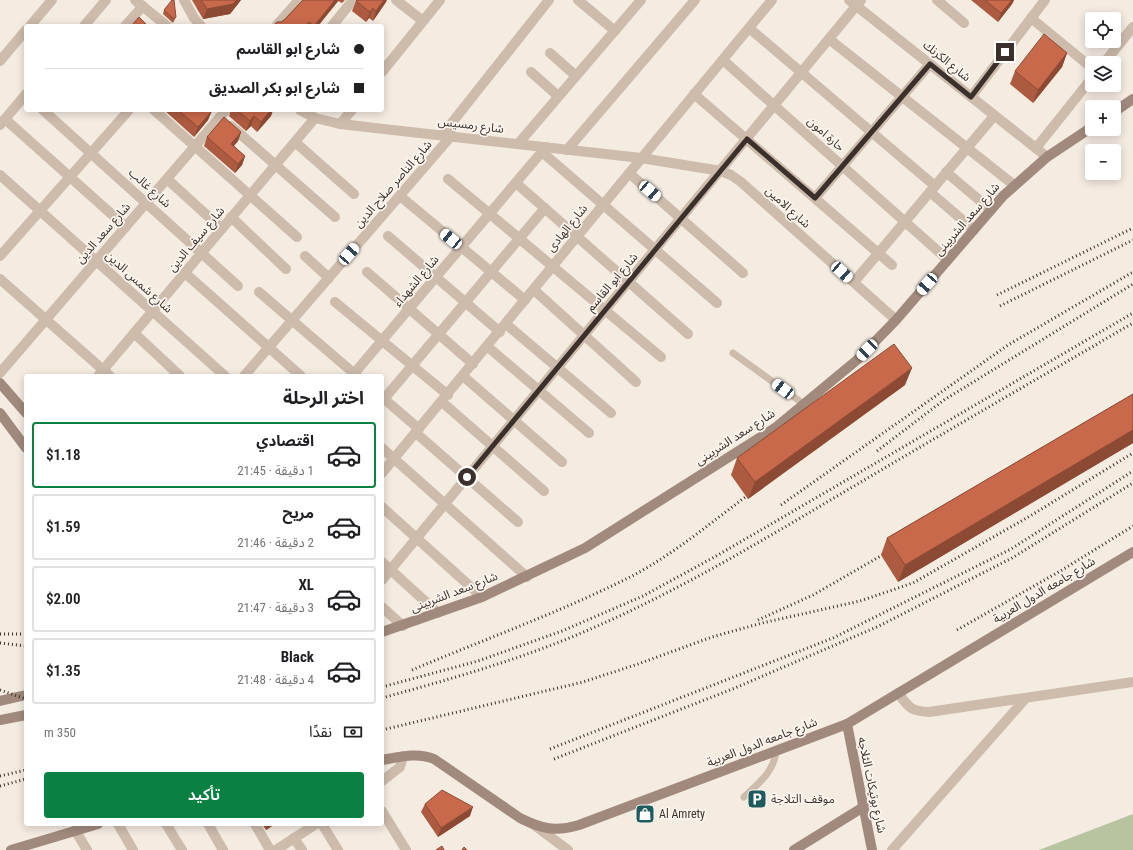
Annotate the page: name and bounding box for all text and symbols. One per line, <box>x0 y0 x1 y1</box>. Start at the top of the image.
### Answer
map controls <box>1085 12 1121 180</box>
button: locate <box>1085 12 1121 48</box>
street label: شارع الكرنك <box>919 38 974 86</box>
text: شارع ابو القاسم <box>237 40 340 58</box>
route end <box>996 43 1014 61</box>
button: layers <box>1085 56 1121 92</box>
text: شارع ابو بكر الصديق <box>209 79 340 97</box>
button: + <box>1085 100 1121 136</box>
street label: شارع رمسيس <box>437 114 505 138</box>
street label: حارة امون <box>805 114 847 154</box>
street label: شارع الناصر صلاح الدين <box>351 137 436 232</box>
button: − <box>1085 144 1121 180</box>
street label: شارع غالب <box>125 165 174 212</box>
car <box>637 179 663 203</box>
street label: شارع سعد الشربينى <box>931 180 1004 260</box>
street label: شارع الامين <box>761 183 813 232</box>
street label: شارع سعد الدين <box>73 200 135 267</box>
street label: شارع الهادى <box>544 202 592 256</box>
street label: شارع سيف الدين <box>165 204 229 276</box>
car <box>438 227 464 251</box>
car <box>337 241 361 267</box>
street label: شارع شمس الدين <box>101 248 175 317</box>
street label: شارع ابو القاسم <box>583 250 642 315</box>
street label: شارع الشهداء <box>391 253 443 311</box>
car <box>829 260 855 284</box>
car <box>915 271 939 297</box>
car <box>854 337 880 363</box>
car <box>770 377 796 401</box>
text: اختر الرحلة <box>283 387 364 408</box>
street label: شارع سعد الشربينى <box>693 406 779 470</box>
text: اقتصادي <box>256 432 314 450</box>
icon: car <box>326 437 362 473</box>
text: $1.18 <box>46 446 80 464</box>
text: 1 دقيقة · 21:45 <box>237 463 314 478</box>
route start <box>458 468 476 486</box>
text: مريح <box>282 504 314 522</box>
icon: car <box>326 509 362 545</box>
text: $1.59 <box>46 518 80 536</box>
text: 2 دقيقة · 21:46 <box>237 535 314 550</box>
street label: شارع جامعه الدول العربية <box>990 554 1099 628</box>
street label: شارع سعد الشربينى <box>408 569 500 617</box>
text: XL <box>298 576 314 594</box>
icon: car <box>326 581 362 617</box>
text: $2.00 <box>46 590 80 608</box>
text: 3 دقيقة · 21:47 <box>237 600 314 615</box>
text: Black <box>281 648 314 666</box>
icon: car <box>326 653 362 689</box>
text: $1.35 <box>46 662 80 680</box>
text: 4 دقيقة · 21:48 <box>237 672 314 687</box>
street label: شارع جامعه الدول العربية <box>705 715 820 771</box>
icon: cash <box>342 721 364 743</box>
text: نقدًا <box>309 723 332 741</box>
text: 350 m <box>44 725 76 740</box>
street label: شارع بوتيكات الثلاجه <box>853 736 889 835</box>
button: تأكيد <box>44 772 364 818</box>
parking icon: موقف التلاجة <box>746 788 768 810</box>
place label: موقف التلاجة <box>771 792 835 806</box>
shop icon: Al Amrety <box>634 803 656 825</box>
place label: Al Amrety <box>659 807 705 821</box>

